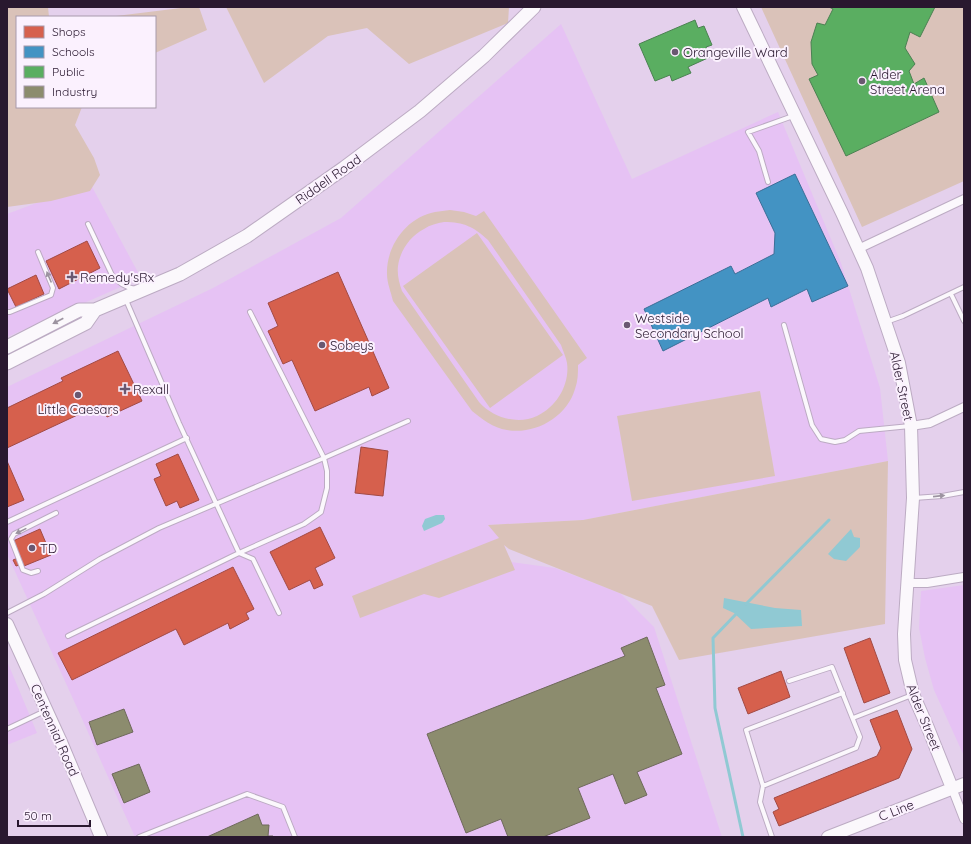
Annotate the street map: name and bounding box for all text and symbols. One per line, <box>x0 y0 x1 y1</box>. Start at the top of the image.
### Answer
legend <box>16 16 156 108</box>
text: Shops <box>52 24 86 39</box>
text: Schools <box>52 44 95 59</box>
place label: Orangeville Ward <box>683 44 788 60</box>
marker: Orangeville Ward <box>670 47 680 57</box>
text: Public <box>52 64 85 79</box>
place label: Alder Street Arena <box>870 66 945 97</box>
marker: Alder Street Arena <box>857 76 867 86</box>
text: Industry <box>52 84 97 99</box>
street label: Riddell Road <box>292 151 364 207</box>
place label: Remedy'sRx <box>80 269 154 285</box>
one-way arrow <box>45 270 51 282</box>
marker: Remedy'sRx <box>67 272 77 282</box>
place label: Westside Secondary School <box>635 310 744 341</box>
one-way arrow <box>52 317 64 324</box>
marker: Westside Secondary School <box>622 320 632 330</box>
place label: Sobeys <box>330 337 374 353</box>
marker: Sobeys <box>317 340 327 350</box>
street label: Alder Street <box>887 350 917 422</box>
place label: Rexall <box>133 381 169 397</box>
marker: Rexall <box>120 384 130 394</box>
marker: Little Caesars <box>73 390 83 400</box>
place label: Little Caesars <box>37 401 119 417</box>
one-way arrow <box>933 493 945 500</box>
one-way arrow <box>15 527 27 534</box>
place label: TD <box>40 540 57 556</box>
marker: TD <box>27 543 37 553</box>
street label: Centennial Road <box>27 681 83 779</box>
street label: Alder Street <box>903 681 945 753</box>
street label: C Line <box>876 796 916 824</box>
scale bar <box>18 802 90 828</box>
text: 50 m <box>24 808 52 823</box>

